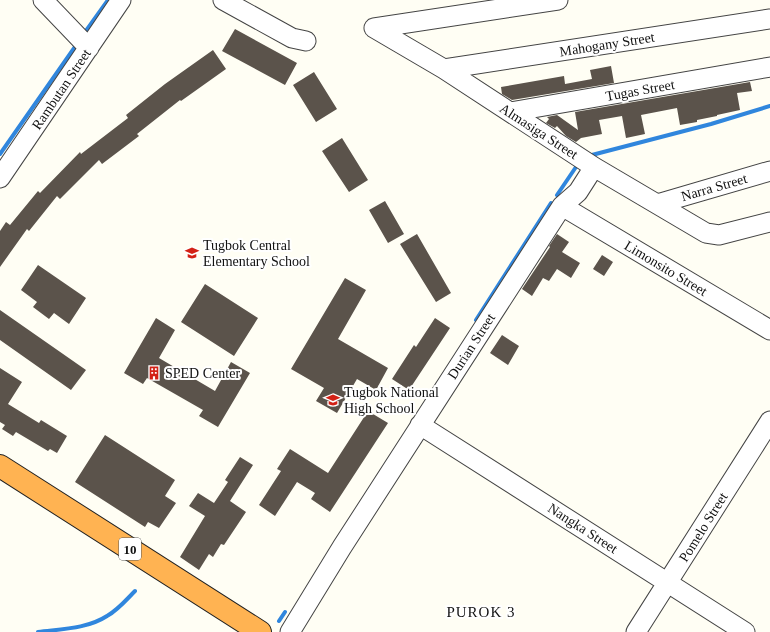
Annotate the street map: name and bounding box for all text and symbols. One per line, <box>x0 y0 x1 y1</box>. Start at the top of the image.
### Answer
street label: Mahogany Street <box>558 30 656 59</box>
street label: Rambutan Street <box>29 46 94 132</box>
street label: Tugas Street <box>604 77 676 104</box>
street label: Almasiga Street <box>497 101 581 162</box>
street label: Narra Street <box>679 171 749 204</box>
place label: Tugbok Central Elementary School <box>203 238 310 269</box>
street label: Limonsito Street <box>622 238 710 299</box>
school or university icon: Tugbok Central Elementary School <box>184 245 200 261</box>
street label: Durian Street <box>445 311 498 382</box>
building icon: SPED Center <box>146 365 162 381</box>
place label: SPED Center <box>165 366 240 381</box>
place label: Tugbok National High School <box>344 385 439 416</box>
school or university icon: Tugbok National High School <box>325 392 341 408</box>
street label: Pomelo Street <box>676 490 731 565</box>
street label: Nangka Street <box>545 500 620 556</box>
road number: 10 <box>119 538 141 560</box>
district label: PUROK 3 <box>446 604 516 620</box>

